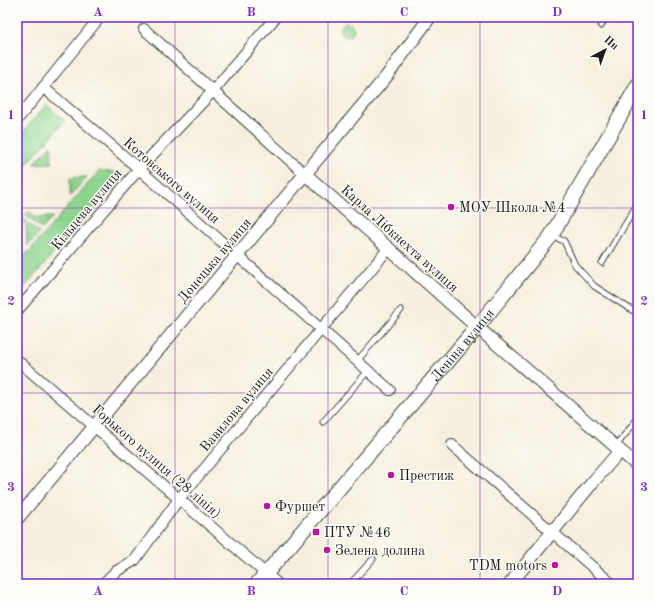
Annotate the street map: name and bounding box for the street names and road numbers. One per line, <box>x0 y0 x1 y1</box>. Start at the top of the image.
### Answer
street label: Котовського вулиця <box>121 135 222 226</box>
street label: Кільцева вулиця <box>49 166 125 253</box>
street label: Карла Лібкнехта вулиця <box>338 182 461 295</box>
street label: Донецька вулиця <box>175 216 254 306</box>
street label: Леніна вулиця <box>428 306 497 384</box>
street label: Вавилова вулиця <box>198 365 276 454</box>
street label: Горького вулиця (28 лiнiя) <box>89 402 223 521</box>

